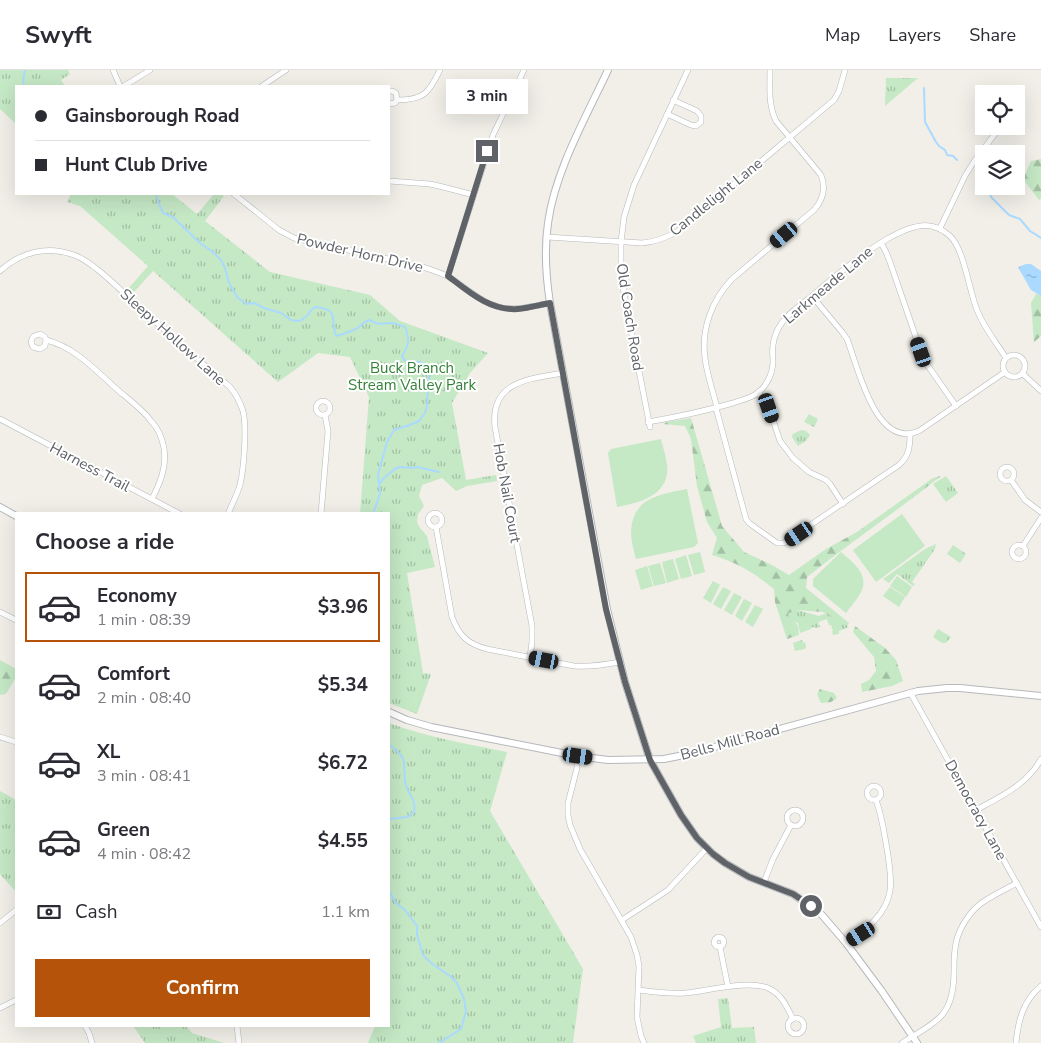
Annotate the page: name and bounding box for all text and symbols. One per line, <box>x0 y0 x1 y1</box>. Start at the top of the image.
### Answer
text: Swyft <box>25 19 91 51</box>
text: Map <box>825 23 860 47</box>
text: Layers <box>888 23 941 47</box>
text: Share <box>969 23 1016 47</box>
callout: 3 min <box>446 78 528 114</box>
text: 3 min <box>466 85 508 107</box>
map controls <box>975 85 1025 195</box>
button: locate <box>975 85 1025 135</box>
text: Gainsborough Road <box>65 103 239 129</box>
route end <box>476 140 498 162</box>
button: layers <box>975 145 1025 195</box>
text: Hunt Club Drive <box>65 152 208 178</box>
street label: Candlelight Lane <box>665 153 767 241</box>
car <box>767 220 800 250</box>
street label: Powder Horn Drive <box>295 229 425 277</box>
street label: Larkmeade Lane <box>779 242 877 328</box>
street label: Old Coach Road <box>612 262 648 372</box>
street label: Sleepy Hollow Lane <box>116 284 230 390</box>
car <box>909 335 932 369</box>
park label: Buck Branch Stream Valley Park <box>348 358 476 395</box>
car <box>757 391 780 425</box>
street label: Harness Trail <box>46 437 134 497</box>
street label: Hob Nail Court <box>488 442 526 545</box>
car <box>782 519 815 549</box>
text: Choose a ride <box>35 527 174 557</box>
text: Economy <box>97 583 177 609</box>
icon: car <box>37 585 82 630</box>
text: $3.96 <box>318 594 368 620</box>
text: 1 min · 08:39 <box>97 609 191 631</box>
car <box>527 650 560 670</box>
text: Comfort <box>97 661 170 687</box>
icon: car <box>37 663 82 708</box>
text: $5.34 <box>318 672 368 698</box>
text: 2 min · 08:40 <box>97 687 191 709</box>
street label: Bells Mill Road <box>678 719 782 765</box>
text: XL <box>97 739 120 765</box>
icon: car <box>37 741 82 786</box>
car <box>562 746 593 766</box>
text: $6.72 <box>318 750 368 776</box>
street label: Democracy Lane <box>940 756 1012 864</box>
text: 3 min · 08:41 <box>97 765 191 787</box>
text: Green <box>97 817 150 843</box>
icon: car <box>37 819 82 864</box>
text: $4.55 <box>318 828 368 854</box>
text: 4 min · 08:42 <box>97 843 191 865</box>
route start <box>800 895 822 917</box>
icon: cash <box>35 898 63 926</box>
text: Cash <box>75 899 117 925</box>
text: 1.1 km <box>321 901 370 923</box>
car <box>844 920 877 948</box>
button: Confirm <box>35 959 370 1017</box>

